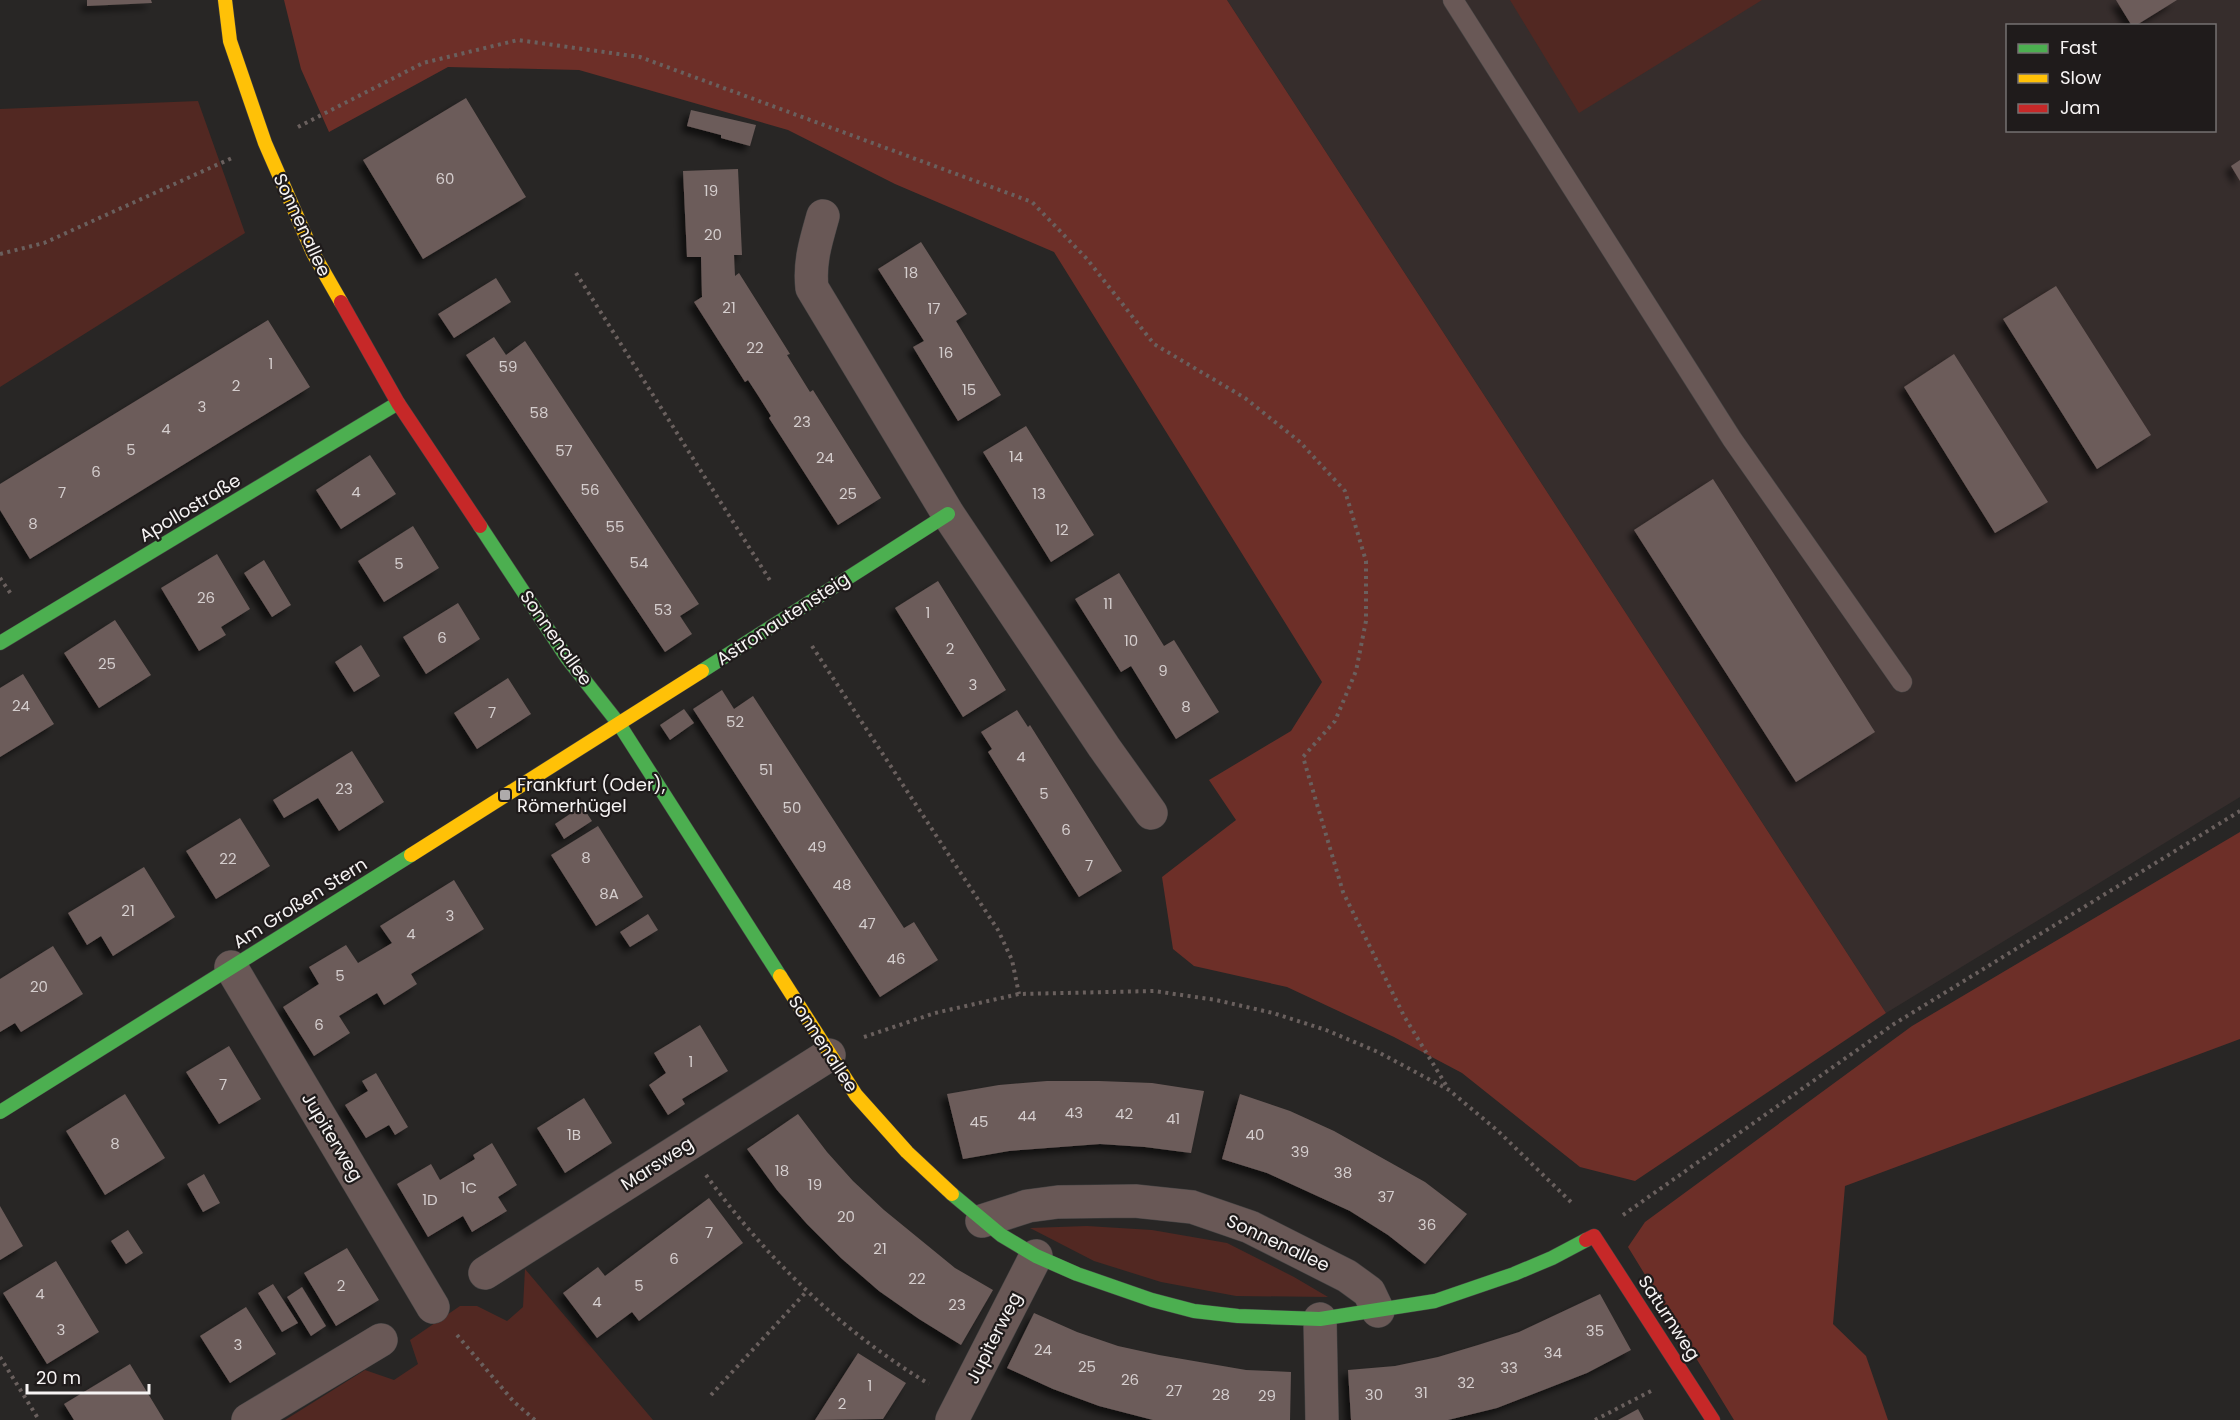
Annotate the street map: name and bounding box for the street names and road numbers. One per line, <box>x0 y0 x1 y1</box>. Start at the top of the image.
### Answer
street label: Sonnenallee <box>268 169 337 280</box>
street label: Apollostraße <box>134 467 245 548</box>
street label: Astronautensteig <box>711 566 854 671</box>
street label: Sonnenallee <box>514 585 599 690</box>
street label: Am Großen Stern <box>228 851 372 954</box>
street label: Sonnenallee <box>783 990 864 1097</box>
street label: Jupiterweg <box>296 1087 369 1186</box>
street label: Marsweg <box>616 1131 698 1196</box>
street label: Sonnenallee <box>1223 1208 1334 1277</box>
street label: Saturnweg <box>1632 1270 1706 1365</box>
street label: Jupiterweg <box>960 1287 1027 1388</box>

